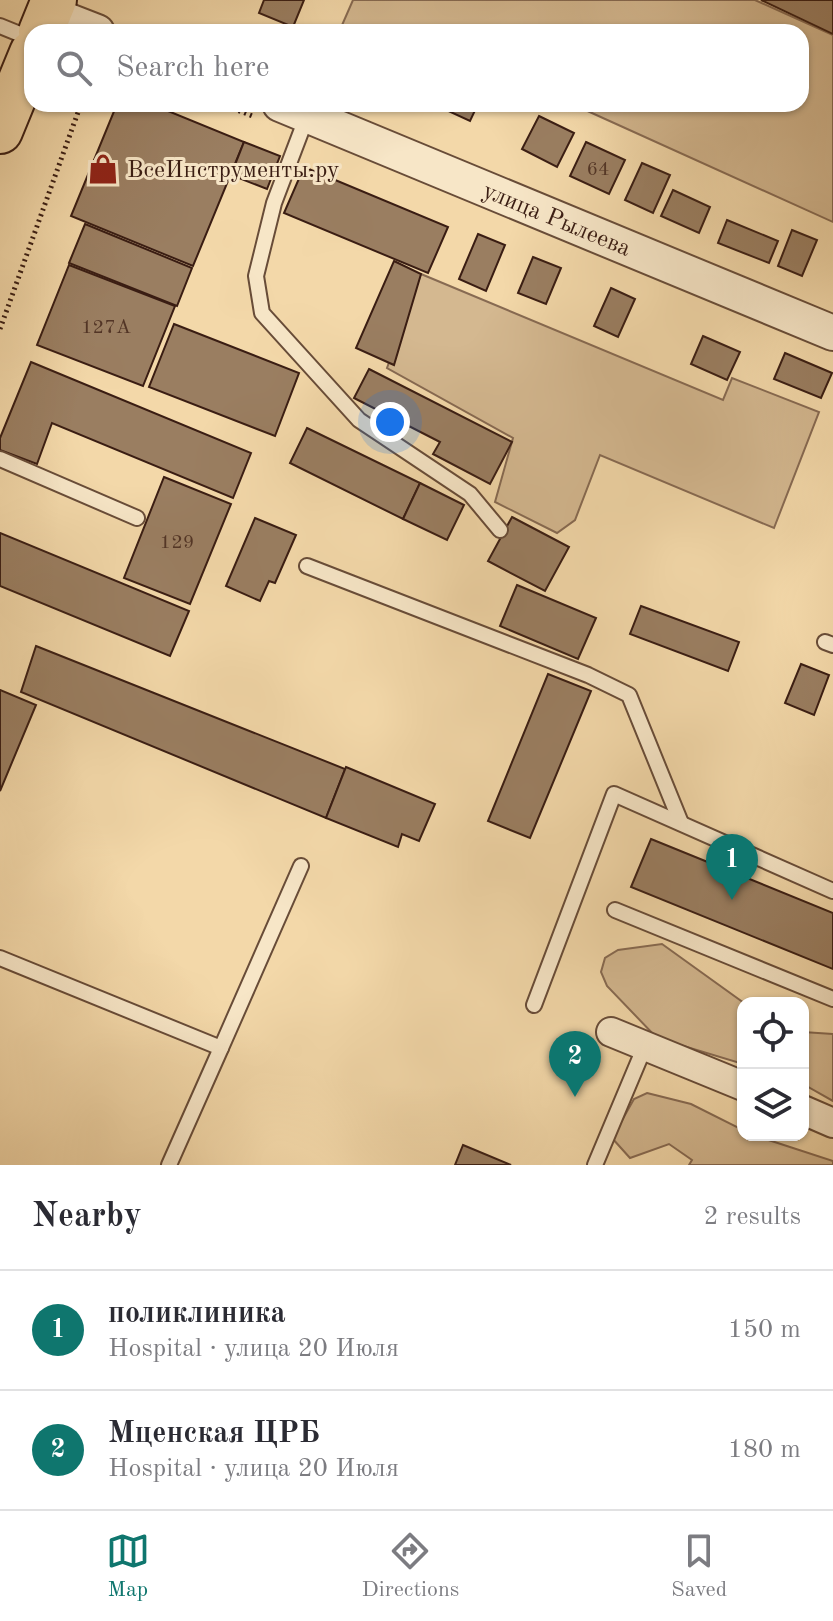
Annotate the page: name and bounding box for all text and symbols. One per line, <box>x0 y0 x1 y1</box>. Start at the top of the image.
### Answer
search box <box>24 24 809 112</box>
icon: search <box>52 46 96 90</box>
text: Search here <box>116 53 270 83</box>
shop icon: ВсеИнструменты.ру <box>86 152 120 186</box>
place label: ВсеИнструменты.ру <box>127 159 340 183</box>
house number: 64 <box>586 160 610 180</box>
street label: улица Рылеева <box>479 179 634 262</box>
house number: 127А <box>81 318 131 338</box>
your location <box>370 402 410 442</box>
house number: 129 <box>160 533 194 553</box>
pin: 1 <box>706 834 758 900</box>
map controls <box>737 997 809 1141</box>
button: locate <box>737 997 809 1069</box>
pin: 2 <box>549 1031 601 1097</box>
button: layers <box>737 1069 809 1141</box>
text: Nearby <box>32 1200 142 1234</box>
text: 2 results <box>703 1204 801 1230</box>
text: поликлиника <box>108 1299 286 1329</box>
text: 1 <box>50 1317 66 1343</box>
text: 150 m <box>728 1317 801 1343</box>
text: Hospital · улица 20 Июля <box>108 1336 399 1362</box>
text: Мценская ЦРБ <box>108 1419 320 1449</box>
text: 2 <box>50 1437 66 1463</box>
text: 180 m <box>728 1437 801 1463</box>
text: Hospital · улица 20 Июля <box>108 1456 399 1482</box>
tab: Map <box>106 1529 150 1604</box>
tab: Directions <box>362 1529 459 1604</box>
tab: Saved <box>671 1529 727 1604</box>

